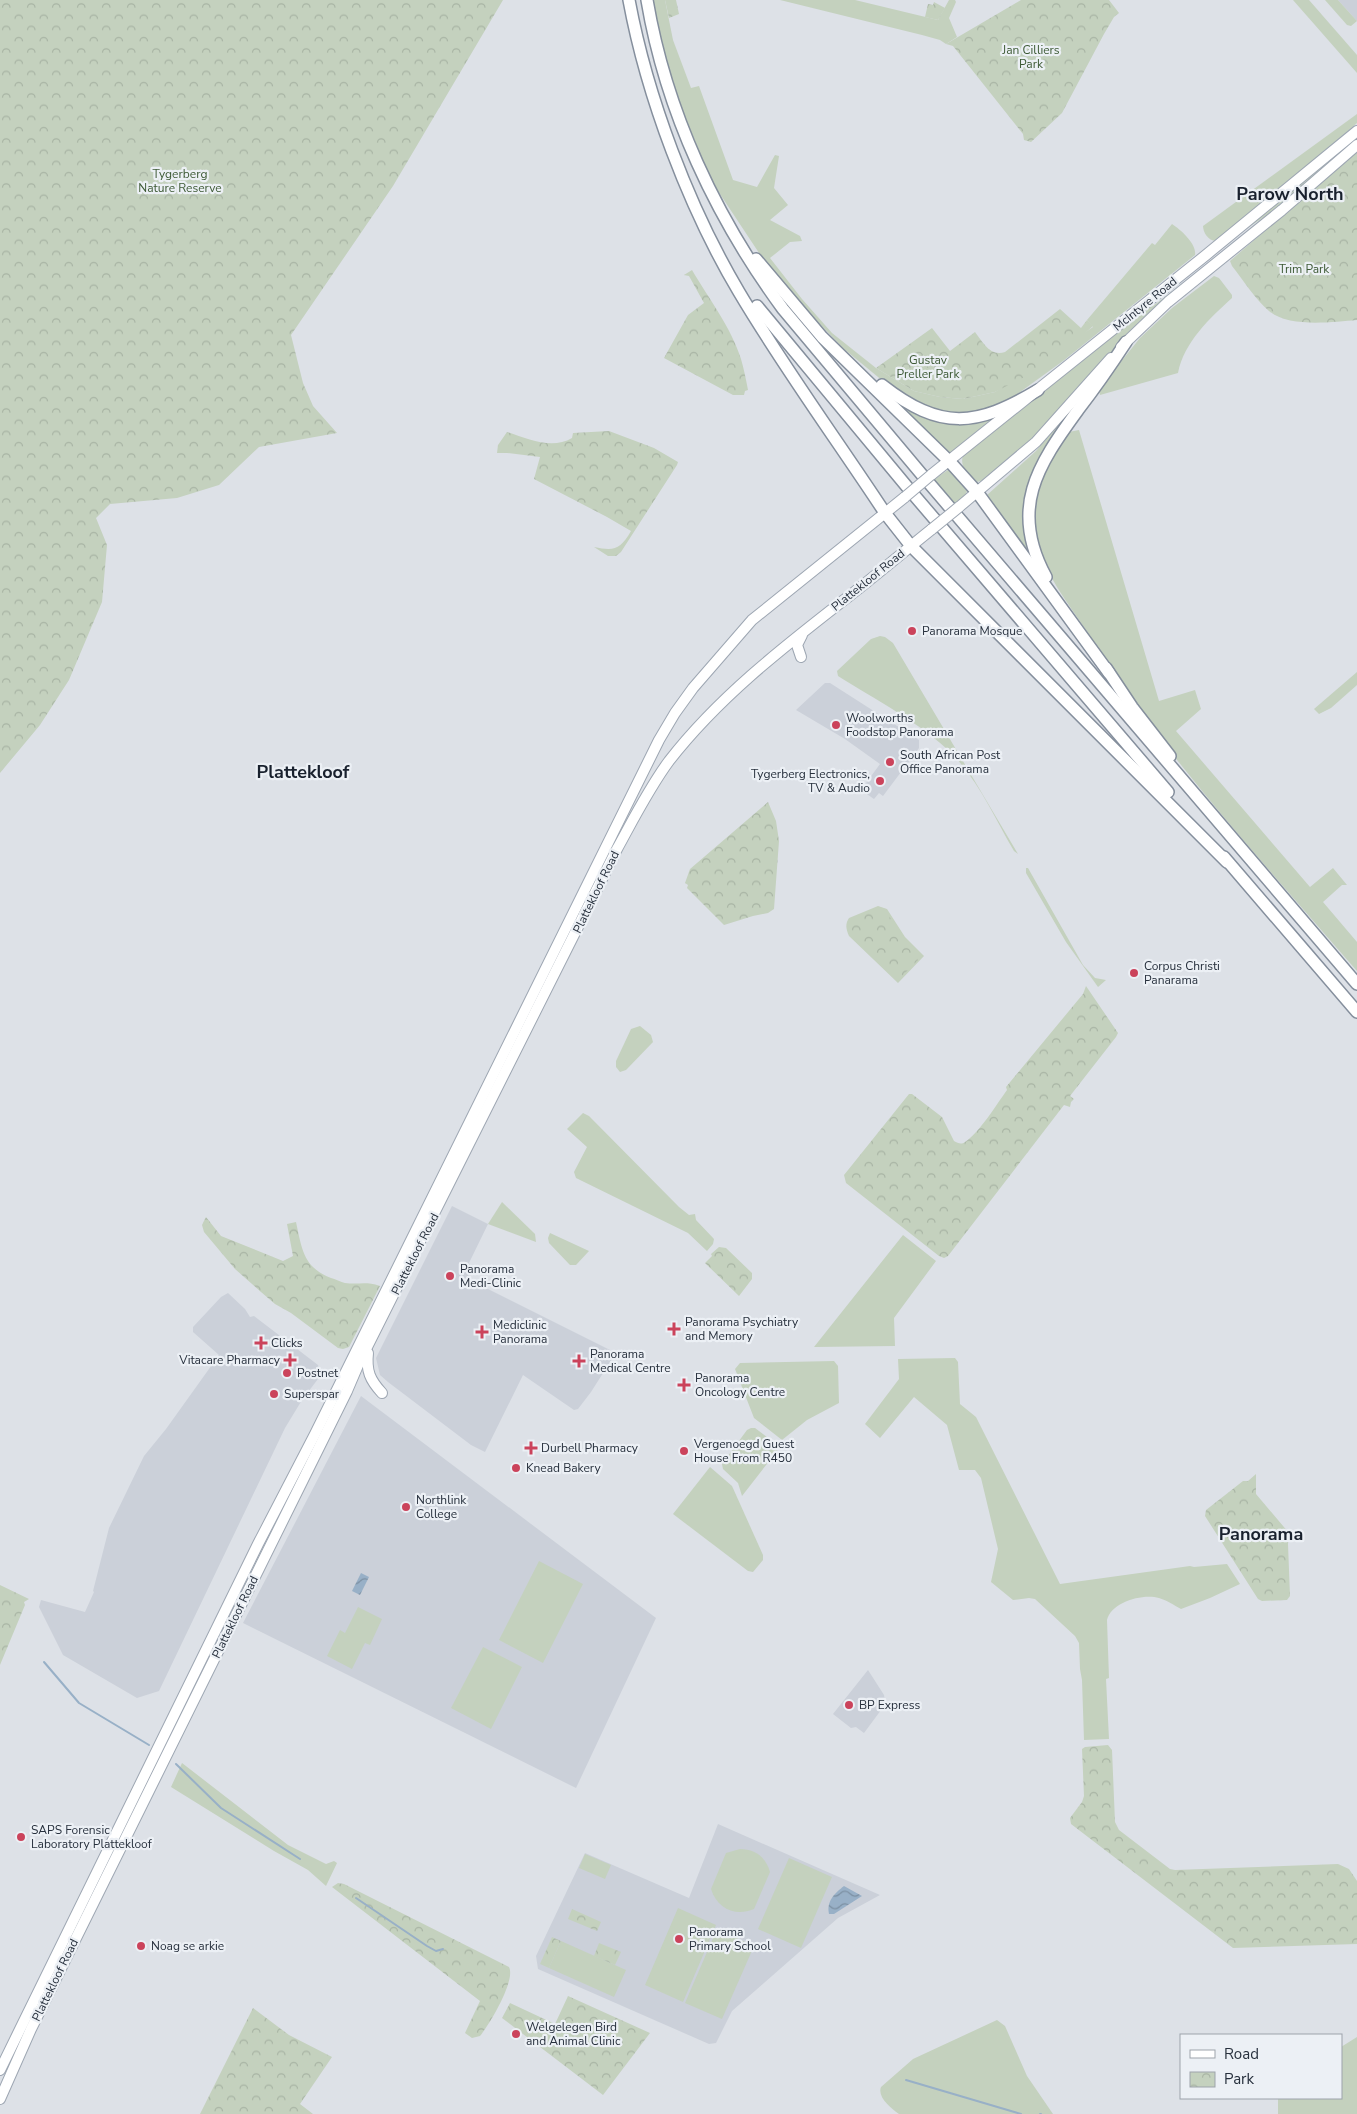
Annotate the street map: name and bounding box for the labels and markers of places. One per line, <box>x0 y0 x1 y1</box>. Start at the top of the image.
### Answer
place label: Panorama Mosque <box>922 623 1022 639</box>
marker: Panorama Mosque <box>906 625 918 637</box>
place label: Woolworths Foodstop Panorama <box>846 710 954 740</box>
marker: Woolworths Foodstop Panorama <box>830 719 842 731</box>
place label: South African Post Office Panorama <box>900 747 1001 777</box>
marker: South African Post Office Panorama <box>884 756 896 768</box>
place label: Tygerberg Electronics, TV & Audio <box>751 766 870 796</box>
marker: Tygerberg Electronics, TV & Audio <box>874 775 886 787</box>
place label: Corpus Christi Panarama <box>1144 958 1220 988</box>
marker: Corpus Christi Panarama <box>1128 967 1140 979</box>
place label: Panorama Medi-Clinic <box>460 1261 522 1291</box>
marker: Panorama Medi-Clinic <box>444 1270 456 1282</box>
place label: Panorama Psychiatry and Memory <box>685 1314 799 1344</box>
place label: Mediclinic Panorama <box>493 1317 547 1347</box>
marker: Panorama Psychiatry and Memory <box>667 1322 681 1336</box>
marker: Mediclinic Panorama <box>475 1325 489 1339</box>
place label: Clicks <box>271 1335 303 1351</box>
marker: Clicks <box>255 1337 267 1349</box>
place label: Panorama Medical Centre <box>590 1346 671 1376</box>
place label: Vitacare Pharmacy <box>178 1352 281 1368</box>
marker: Vitacare Pharmacy <box>284 1354 296 1366</box>
marker: Panorama Medical Centre <box>572 1354 586 1368</box>
place label: Postnet <box>297 1365 339 1381</box>
marker: Postnet <box>281 1367 293 1379</box>
place label: Panorama Oncology Centre <box>695 1370 785 1400</box>
marker: Panorama Oncology Centre <box>677 1378 691 1392</box>
place label: Superspar <box>284 1386 340 1402</box>
marker: Superspar <box>268 1388 280 1400</box>
place label: Vergenoegd Guest House From R450 <box>693 1436 795 1466</box>
place label: Durbell Pharmacy <box>541 1440 639 1456</box>
marker: Durbell Pharmacy <box>525 1442 537 1454</box>
marker: Vergenoegd Guest House From R450 <box>678 1445 690 1457</box>
place label: Knead Bakery <box>526 1460 602 1476</box>
marker: Knead Bakery <box>510 1462 522 1474</box>
place label: Northlink College <box>416 1492 467 1522</box>
marker: Northlink College <box>400 1501 412 1513</box>
place label: BP Express <box>859 1697 920 1713</box>
marker: BP Express <box>843 1699 855 1711</box>
place label: SAPS Forensic Laboratory Plattekloof <box>31 1822 153 1852</box>
marker: SAPS Forensic Laboratory Plattekloof <box>15 1831 27 1843</box>
place label: Panorama Primary School <box>689 1924 771 1954</box>
marker: Panorama Primary School <box>673 1933 685 1945</box>
place label: Noag se arkie <box>151 1938 224 1954</box>
marker: Noag se arkie <box>135 1940 147 1952</box>
place label: Welgelegen Bird and Animal Clinic <box>526 2019 621 2049</box>
marker: Welgelegen Bird and Animal Clinic <box>510 2028 522 2040</box>

